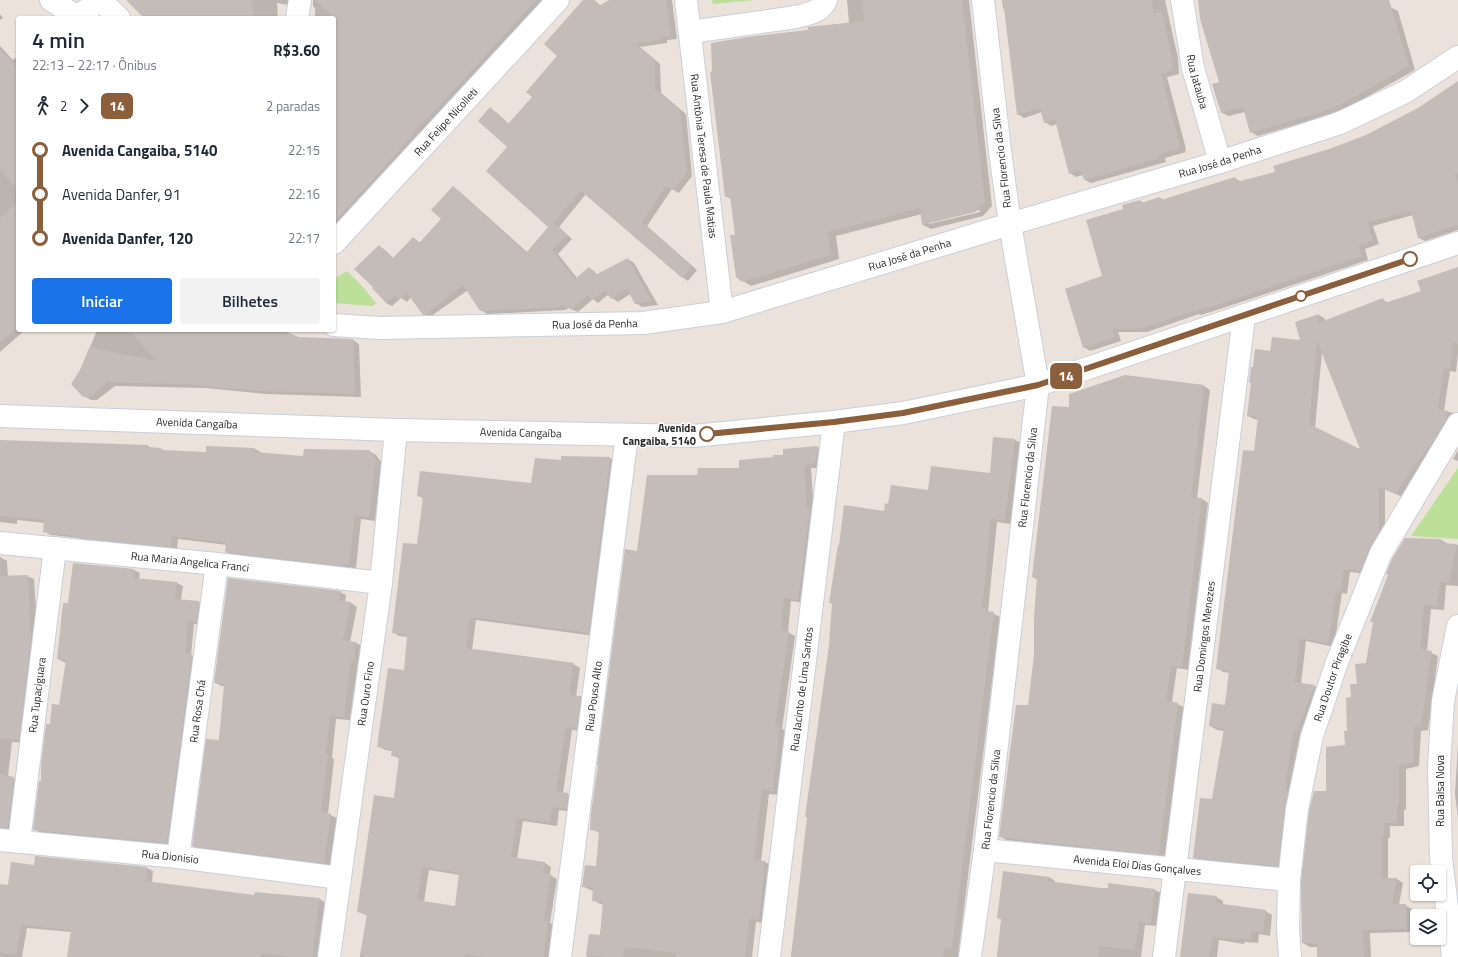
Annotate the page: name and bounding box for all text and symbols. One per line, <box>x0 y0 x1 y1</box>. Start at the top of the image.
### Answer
text: 4 min <box>32 23 85 57</box>
text: R$3.60 <box>273 39 320 62</box>
street label: Rua Jatauba <box>1183 53 1212 111</box>
text: 22:13 – 22:17 · Ônibus <box>32 55 157 75</box>
street label: Rua Antônia Teresa de Paula Matias <box>687 73 721 239</box>
street label: Rua Felipe Nicolleti <box>410 84 481 159</box>
icon: walk <box>32 95 54 117</box>
icon: forward <box>73 95 95 117</box>
text: 14 <box>109 95 125 116</box>
text: 2 <box>60 96 67 116</box>
text: 2 paradas <box>266 96 320 116</box>
street label: Rua Florencio da Silva <box>987 107 1015 209</box>
text: Avenida Cangaiba, 5140 <box>62 139 218 162</box>
text: 22:15 <box>288 140 320 160</box>
street label: Rua José da Penha <box>1177 141 1264 182</box>
text: Avenida Danfer, 91 <box>62 183 181 206</box>
text: 22:16 <box>288 184 320 204</box>
text: Avenida Danfer, 120 <box>62 227 193 250</box>
text: 22:17 <box>288 228 320 248</box>
street label: Rua José da Penha <box>866 234 953 275</box>
unlabelled marker <box>1402 251 1418 267</box>
button: Iniciar <box>32 278 172 324</box>
button: Bilhetes <box>180 278 320 324</box>
unlabelled marker <box>1295 290 1307 302</box>
street label: Rua José da Penha <box>552 315 638 333</box>
line badge: 14 <box>1048 363 1084 389</box>
text: 14 <box>1058 365 1074 386</box>
street label: Avenida Cangaíba <box>156 414 238 432</box>
place label: Avenida Cangaiba, 5140 <box>622 420 696 449</box>
street label: Avenida Cangaíba <box>480 424 562 441</box>
marker: Avenida Cangaiba, 5140 <box>699 426 715 442</box>
street label: Rua Florencio da Silva <box>1014 426 1041 528</box>
street label: Rua Maria Angelica Franci <box>130 548 250 576</box>
street label: Rua Domingos Menezes <box>1189 580 1219 693</box>
street label: Rua Jacinto de Lima Santos <box>786 626 817 752</box>
street label: Rua Doutor Piragibe <box>1309 630 1356 724</box>
street label: Rua Tupaciguara <box>24 656 50 734</box>
street label: Rua Ouro Fino <box>353 660 378 727</box>
street label: Rua Pouso Alto <box>581 660 606 732</box>
street label: Rua Rosa Chá <box>185 678 210 744</box>
street label: Rua Florencio da Silva <box>977 748 1004 850</box>
street label: Rua Balsa Nova <box>1432 754 1448 827</box>
street label: Rua Dionisio <box>141 846 200 868</box>
street label: Avenida Eloi Dias Gonçalves <box>1073 851 1202 879</box>
map controls <box>1410 865 1446 945</box>
button: locate <box>1410 865 1446 901</box>
button: layers <box>1410 909 1446 945</box>

